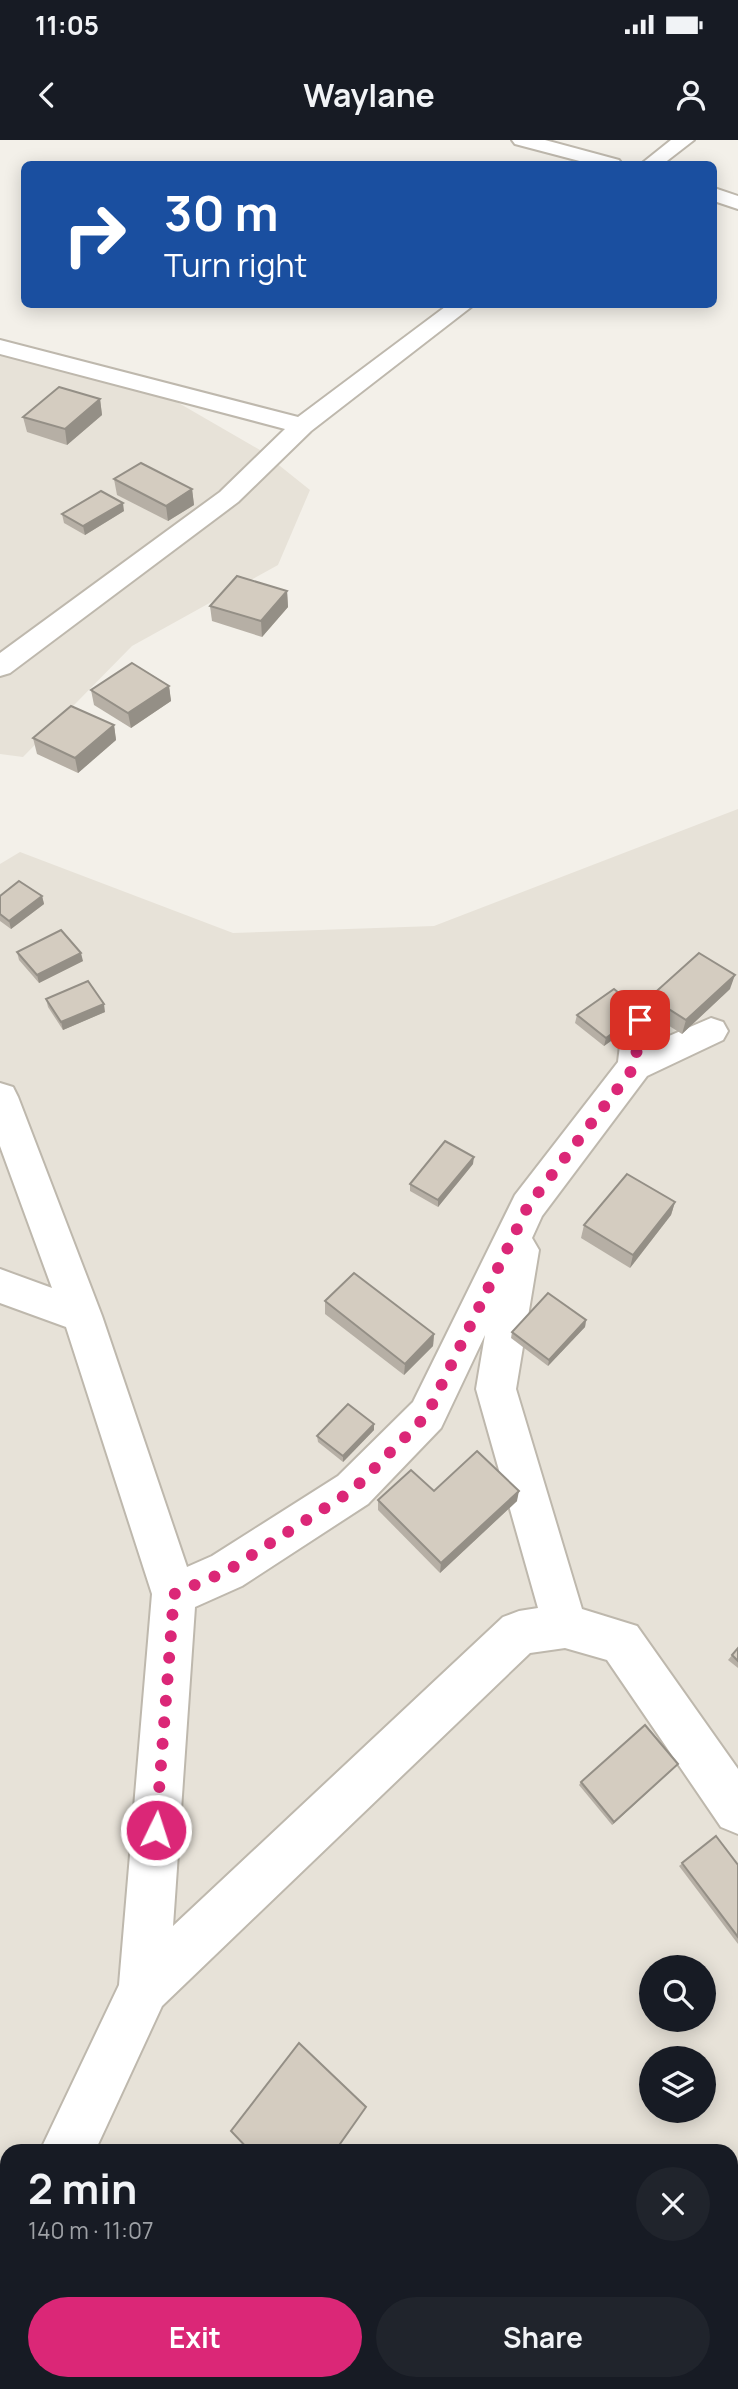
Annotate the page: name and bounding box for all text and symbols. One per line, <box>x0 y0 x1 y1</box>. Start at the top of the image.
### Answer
text: 11:05 <box>35 7 99 43</box>
text: Waylane <box>303 73 435 117</box>
icon: back <box>28 76 66 114</box>
icon: person <box>672 76 710 114</box>
text: 30 m <box>164 179 279 246</box>
icon: right <box>49 189 140 280</box>
text: Turn right <box>164 243 307 287</box>
pin <box>610 990 670 1050</box>
icon: arrive <box>621 1001 659 1039</box>
position arrow <box>119 1793 193 1867</box>
map controls <box>639 1955 716 2123</box>
button: search <box>639 1955 716 2032</box>
button: layers <box>639 2046 716 2123</box>
text: 2 min <box>28 2159 137 2217</box>
button: close <box>636 2167 710 2241</box>
text: 140 m · 11:07 <box>28 2214 153 2246</box>
button: Exit <box>28 2297 362 2377</box>
button: Share <box>376 2297 710 2377</box>

